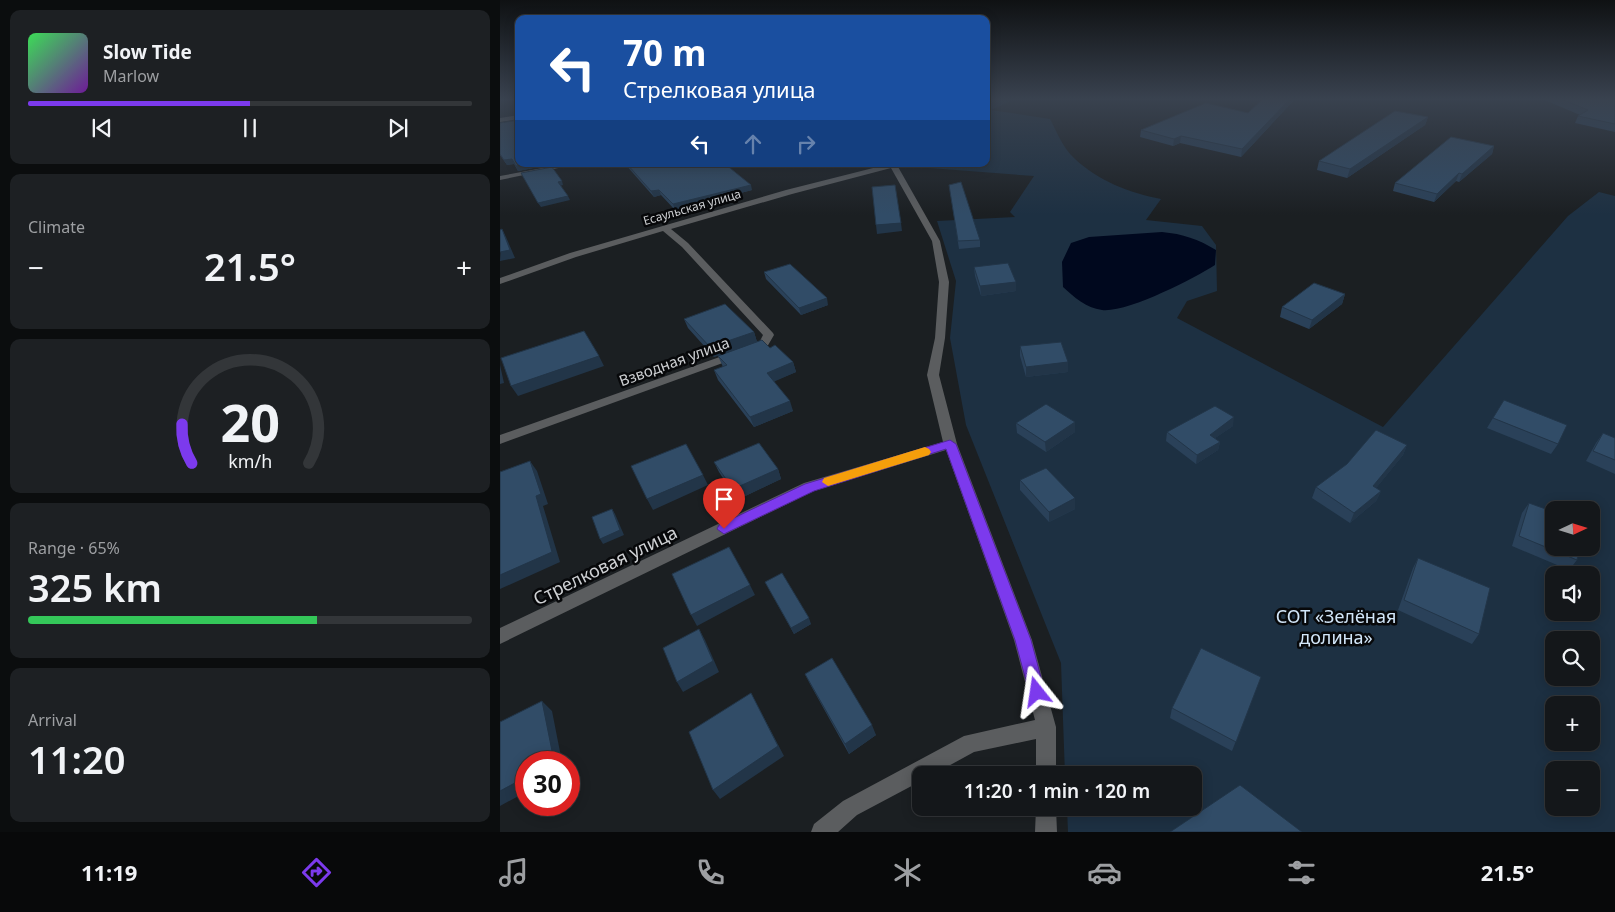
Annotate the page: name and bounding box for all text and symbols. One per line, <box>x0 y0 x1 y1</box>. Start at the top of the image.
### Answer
text: 70 m <box>623 29 706 76</box>
icon: left <box>540 35 605 100</box>
text: Slow Tide <box>103 39 192 65</box>
text: Marlow <box>103 65 159 87</box>
text: Стрелковая улица <box>623 74 815 104</box>
icon: previous <box>88 114 116 142</box>
icon: pause <box>236 114 264 142</box>
icon: next <box>384 114 412 142</box>
icon: left <box>686 130 714 158</box>
icon: ahead <box>739 130 767 158</box>
icon: right <box>792 130 820 158</box>
street label: Есаульская улица <box>641 185 743 229</box>
text: Climate <box>28 216 85 238</box>
text: 21.5° <box>204 240 296 292</box>
text: − <box>28 248 44 286</box>
text: + <box>456 248 472 286</box>
street label: Взводная улица <box>616 332 732 390</box>
text: 20 <box>220 386 280 457</box>
text: km/h <box>228 449 272 473</box>
pin <box>703 478 745 529</box>
icon: arrive <box>710 485 738 513</box>
north arrow <box>1545 501 1600 556</box>
map controls <box>1545 501 1600 816</box>
street label: Стрелковая улица <box>529 520 681 610</box>
text: Range · 65% <box>28 537 120 559</box>
text: 325 km <box>28 561 162 613</box>
button: sound <box>1545 566 1600 621</box>
park label: СОТ «Зелёная долина» <box>1276 604 1396 649</box>
button: search <box>1545 631 1600 686</box>
position arrow <box>1010 665 1062 717</box>
button: + <box>1545 696 1600 751</box>
text: Arrival <box>28 709 77 731</box>
text: 11:20 <box>28 733 125 785</box>
speed limit sign: 30 <box>515 751 580 816</box>
button: − <box>1545 761 1600 816</box>
text: 11:20 · 1 min · 120 m <box>964 778 1150 804</box>
icon: directions <box>299 855 334 890</box>
icon: music <box>496 855 531 890</box>
icon: phone <box>693 855 728 890</box>
icon: climate <box>890 855 925 890</box>
icon: car <box>1087 855 1122 890</box>
icon: filters <box>1284 855 1319 890</box>
text: 11:19 <box>81 857 137 887</box>
text: 21.5° <box>1481 857 1534 887</box>

